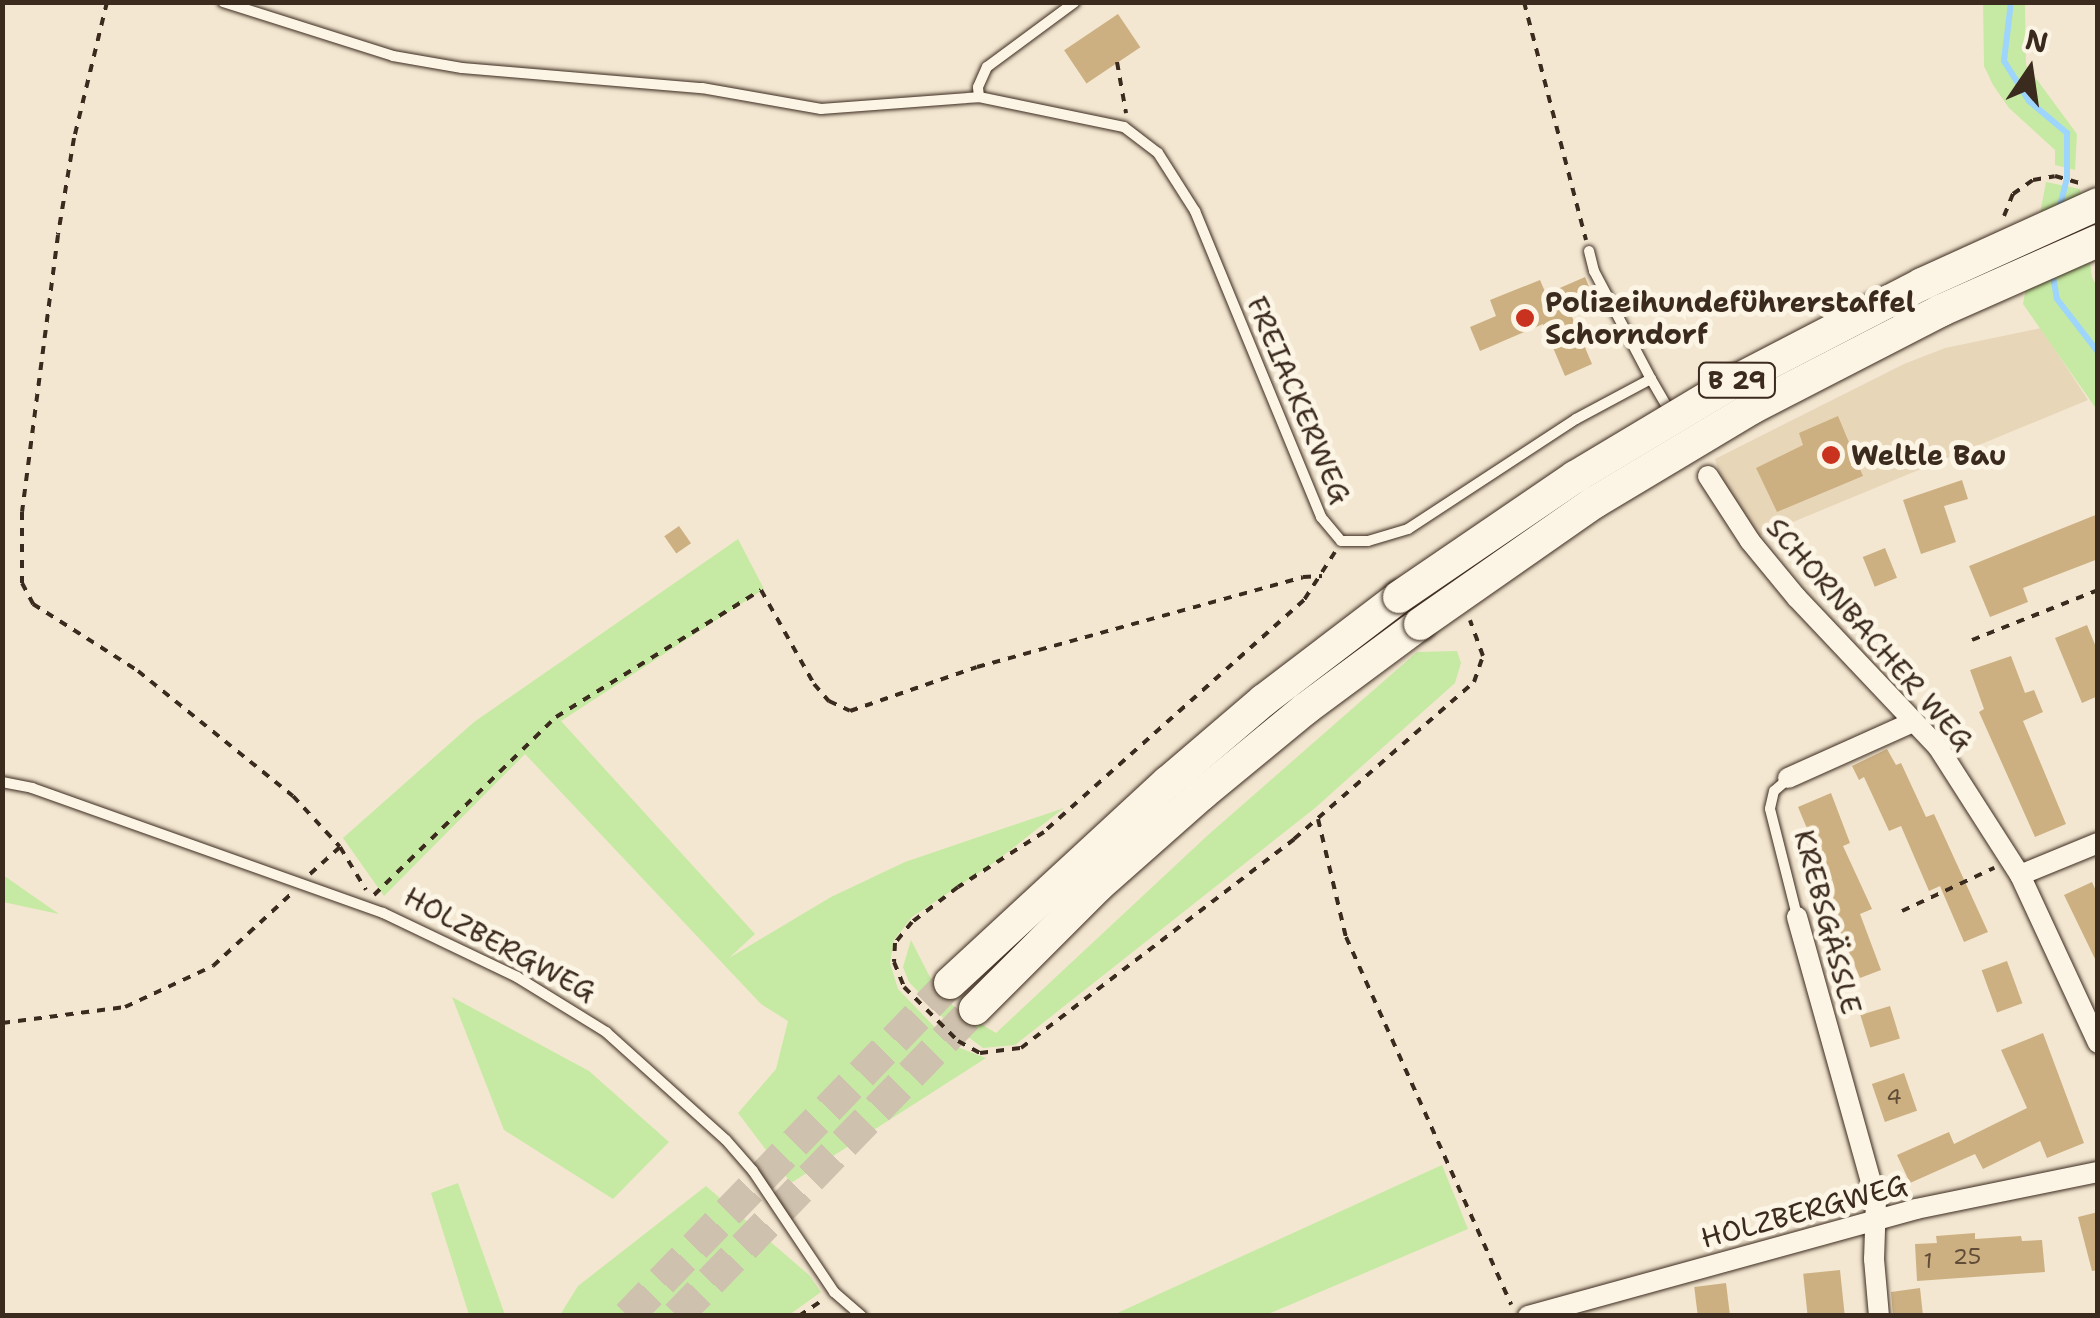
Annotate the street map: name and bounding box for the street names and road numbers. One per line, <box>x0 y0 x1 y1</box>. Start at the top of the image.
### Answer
street label: FREIACKERWEG <box>1240 291 1358 509</box>
road number: B 29 <box>1697 360 1777 400</box>
street label: SCHORNBACHER WEG <box>1760 511 1980 757</box>
street label: KREBSGÄSSLE <box>1787 826 1869 1018</box>
street label: HOLZBERGWEG <box>398 879 602 1009</box>
street label: HOLZBERGWEG <box>1697 1167 1911 1255</box>

